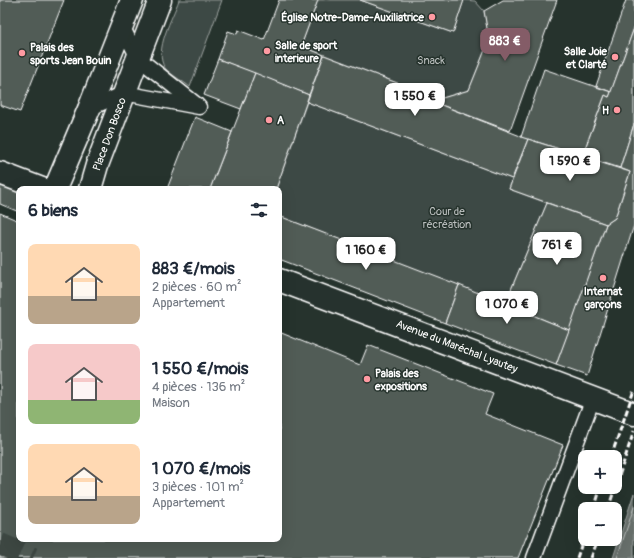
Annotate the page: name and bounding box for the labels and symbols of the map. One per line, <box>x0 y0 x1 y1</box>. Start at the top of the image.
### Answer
place label: Église Notre-Dame-Auxiliatrice <box>281 10 425 24</box>
marker: Église Notre-Dame-Auxiliatrice <box>427 12 437 22</box>
pin: 883 € <box>477 28 533 62</box>
place label: Salle de sport interieure <box>275 39 338 65</box>
place label: Palais des sports Jean Bouin <box>30 41 112 67</box>
place label: Salle Joie et Clarté <box>564 45 608 71</box>
marker: Salle de sport interieure <box>262 46 272 56</box>
marker: Palais des sports Jean Bouin <box>17 48 27 58</box>
marker: Salle Joie et Clarté <box>610 52 620 62</box>
park label: Snack <box>417 54 445 67</box>
pin: 1 550 € <box>378 83 452 117</box>
street label: Place Don Bosco <box>90 96 129 173</box>
place label: H <box>602 104 609 117</box>
marker: H <box>612 105 622 115</box>
place label: A <box>277 114 285 127</box>
marker: A <box>264 115 274 125</box>
pin: 1 590 € <box>533 148 607 182</box>
park label: Cour de récréation <box>423 205 471 231</box>
pin: 761 € <box>529 232 585 266</box>
pin: 1 160 € <box>329 237 403 271</box>
marker: Internat garçons <box>598 273 608 283</box>
place label: Internat garçons <box>584 285 623 311</box>
pin: 1 070 € <box>470 291 544 325</box>
street label: Avenue du Maréchal Lyautey <box>394 317 520 376</box>
place label: Palais des expositions <box>374 367 427 393</box>
marker: Palais des expositions <box>362 374 372 384</box>

